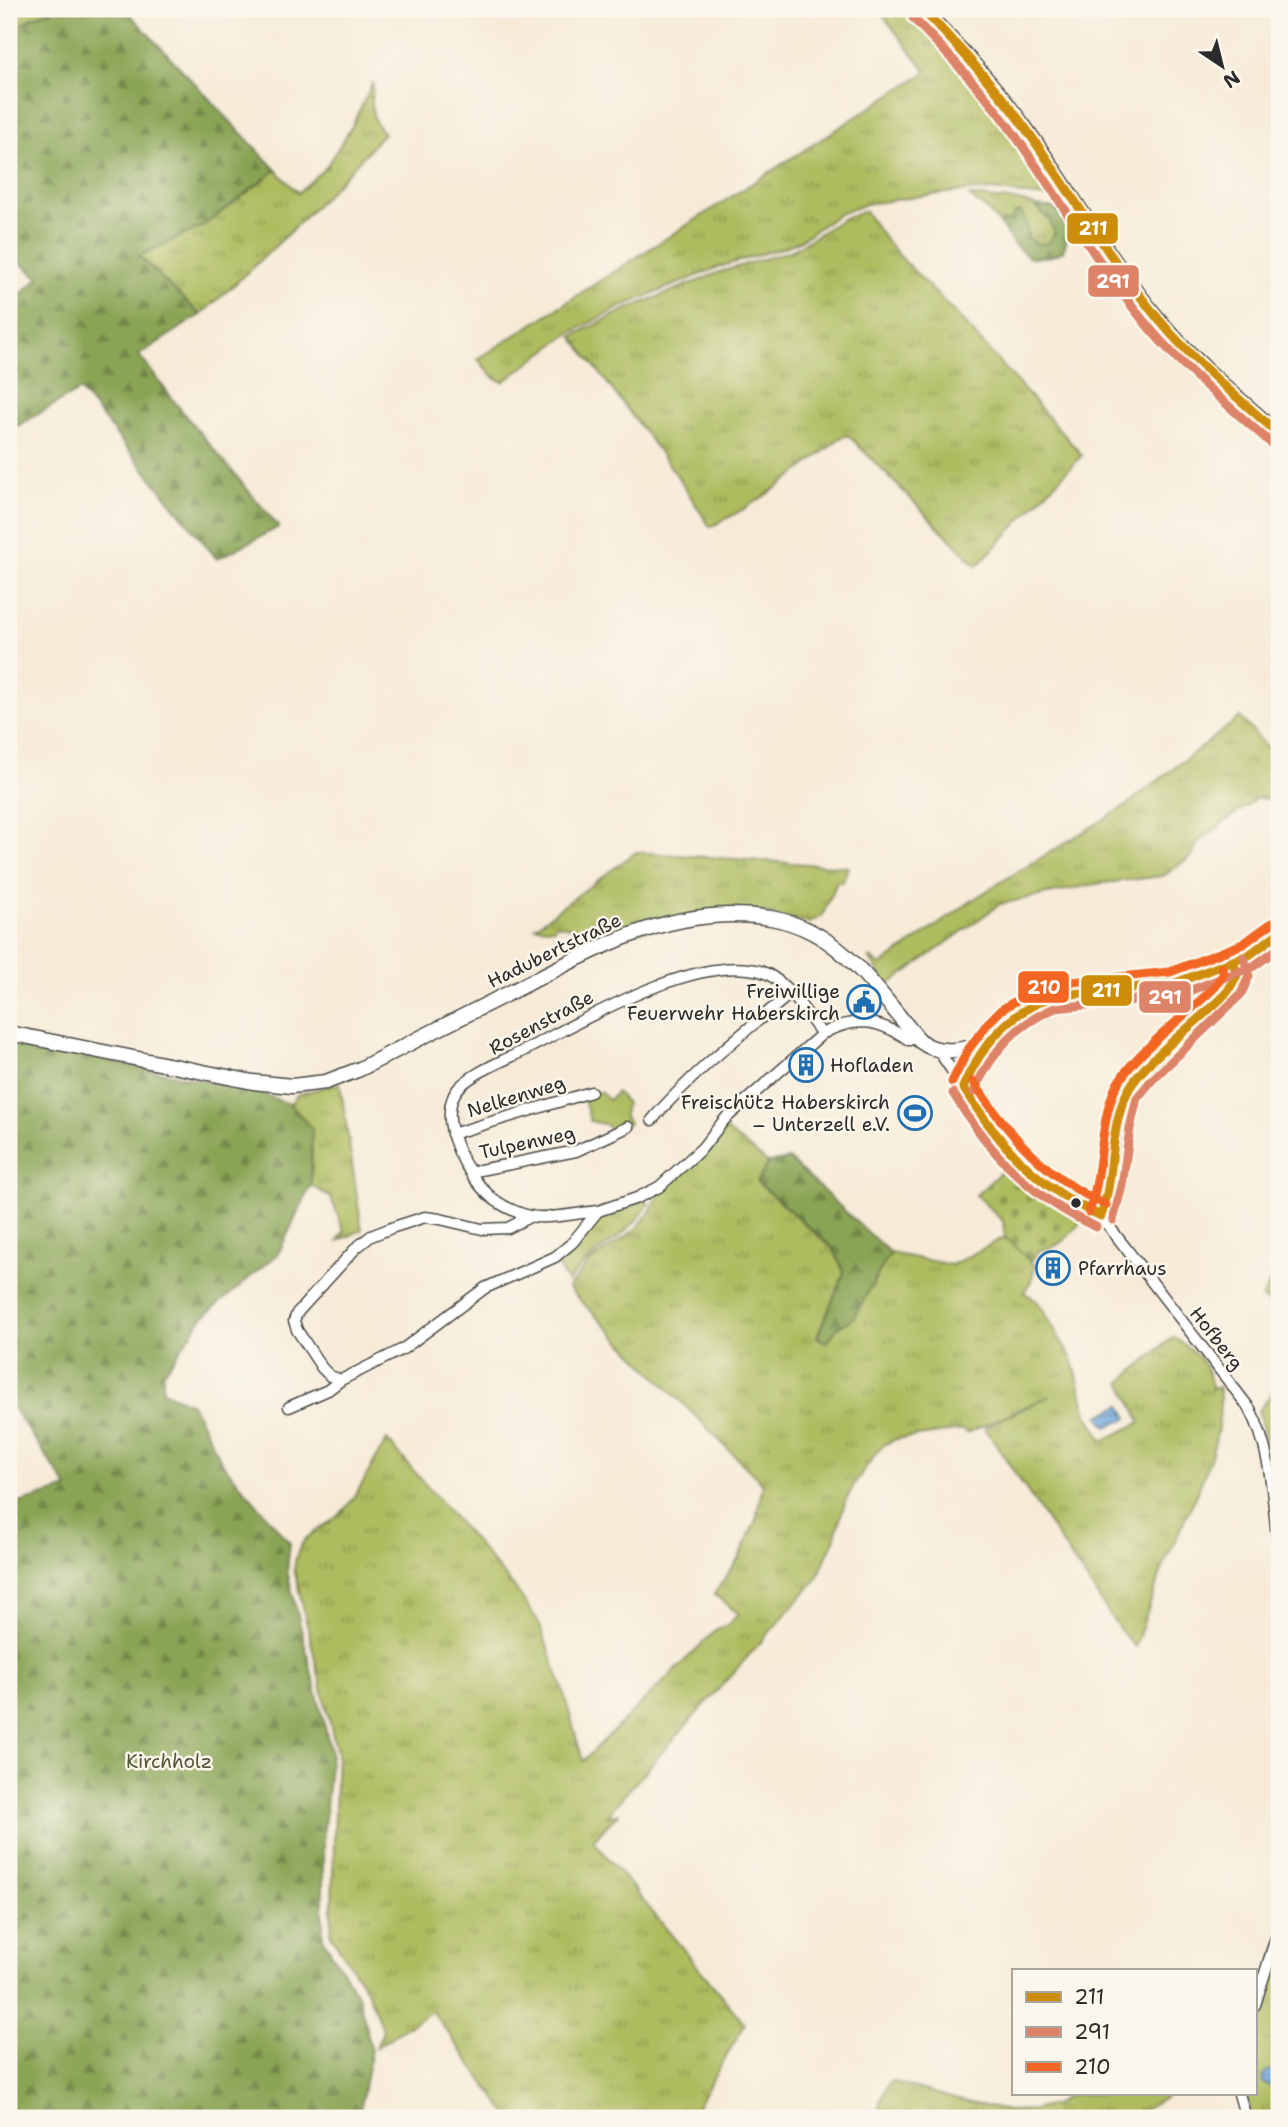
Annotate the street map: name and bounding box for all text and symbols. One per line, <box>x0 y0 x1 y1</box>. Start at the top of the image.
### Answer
north arrow <box>1186 32 1256 102</box>
text: N <box>1218 65 1245 94</box>
line badge: 211 <box>1066 212 1119 245</box>
text: 211 <box>1078 216 1108 241</box>
line badge: 291 <box>1087 264 1140 298</box>
text: 291 <box>1096 269 1130 294</box>
street label: Hadubertstraße <box>483 907 625 994</box>
line badge: 210 <box>1017 970 1070 1004</box>
line badge: 211 <box>1080 974 1133 1007</box>
text: 210 <box>1027 975 1061 1000</box>
text: 211 <box>1091 978 1121 1003</box>
place label: Freiwillige Feuerwehr Haberskirch <box>627 979 840 1026</box>
line badge: 291 <box>1138 980 1192 1014</box>
public building icon: Freiwillige Feuerwehr Haberskirch <box>845 983 883 1021</box>
street label: Rosenstraße <box>485 984 598 1060</box>
text: 291 <box>1148 985 1182 1010</box>
building icon: Hofladen <box>787 1046 825 1084</box>
place label: Hofladen <box>830 1053 914 1078</box>
street label: Nelkenweg <box>464 1070 568 1123</box>
place label: Freischütz Haberskirch – Unterzell e.V. <box>681 1090 890 1137</box>
sports icon: Freischütz Haberskirch – Unterzell e.V. <box>896 1094 934 1132</box>
street label: Tulpenweg <box>477 1120 577 1165</box>
unlabelled marker <box>1069 1196 1083 1210</box>
building icon: Pfarrhaus <box>1034 1249 1072 1287</box>
place label: Pfarrhaus <box>1078 1256 1167 1281</box>
street label: Hofberg <box>1184 1302 1249 1375</box>
park label: Kirchholz <box>126 1749 212 1774</box>
legend <box>1012 1969 1256 2096</box>
text: 211 <box>1074 1983 1105 2011</box>
text: 291 <box>1074 2018 1110 2046</box>
text: 210 <box>1074 2053 1111 2081</box>

